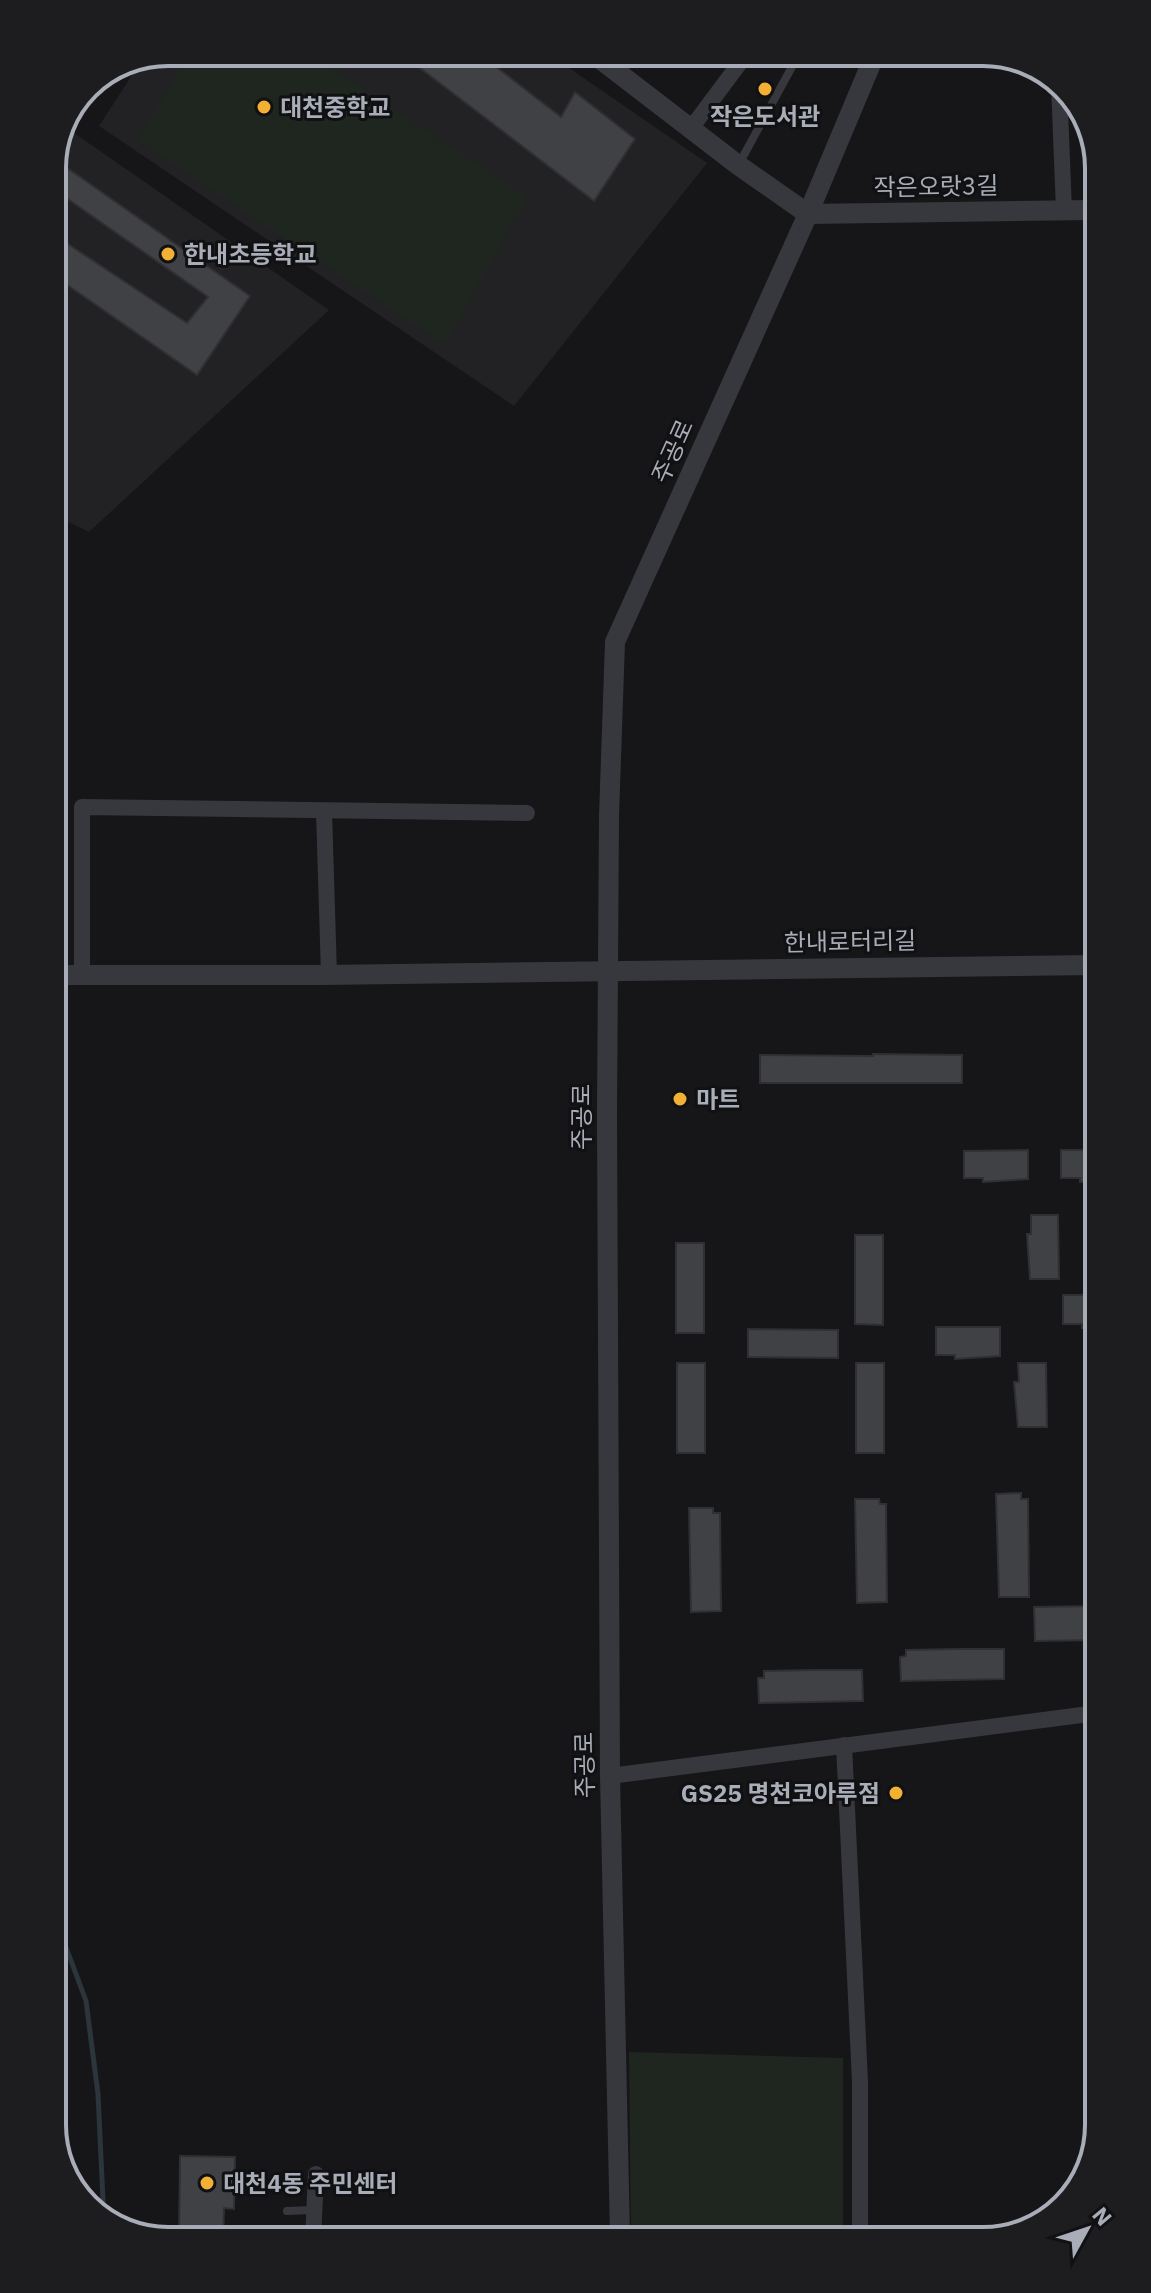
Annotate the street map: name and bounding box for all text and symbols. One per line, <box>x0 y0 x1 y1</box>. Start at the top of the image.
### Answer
marker: 작은도서관 <box>756 80 774 98</box>
place label: 대천중학교 <box>280 91 390 123</box>
marker: 대천중학교 <box>255 98 273 116</box>
place label: 작은도서관 <box>710 100 820 132</box>
street label: 작은오랏3길 <box>873 169 999 203</box>
place label: 한내초등학교 <box>184 238 316 270</box>
marker: 한내초등학교 <box>159 245 177 263</box>
street label: 주공로 <box>644 414 700 488</box>
street label: 한내로터리길 <box>783 924 917 958</box>
place label: 마트 <box>696 1083 740 1115</box>
street label: 주공로 <box>565 1084 597 1150</box>
marker: 마트 <box>671 1090 689 1108</box>
street label: 주공로 <box>567 1732 601 1798</box>
place label: GS25 명천코아루점 <box>681 1777 880 1809</box>
marker: GS25 명천코아루점 <box>887 1784 905 1802</box>
place label: 대천4동 주민센터 <box>223 2167 398 2199</box>
marker: 대천4동 주민센터 <box>198 2174 216 2192</box>
north arrow <box>1047 2189 1127 2269</box>
text: N <box>1086 2200 1119 2231</box>

